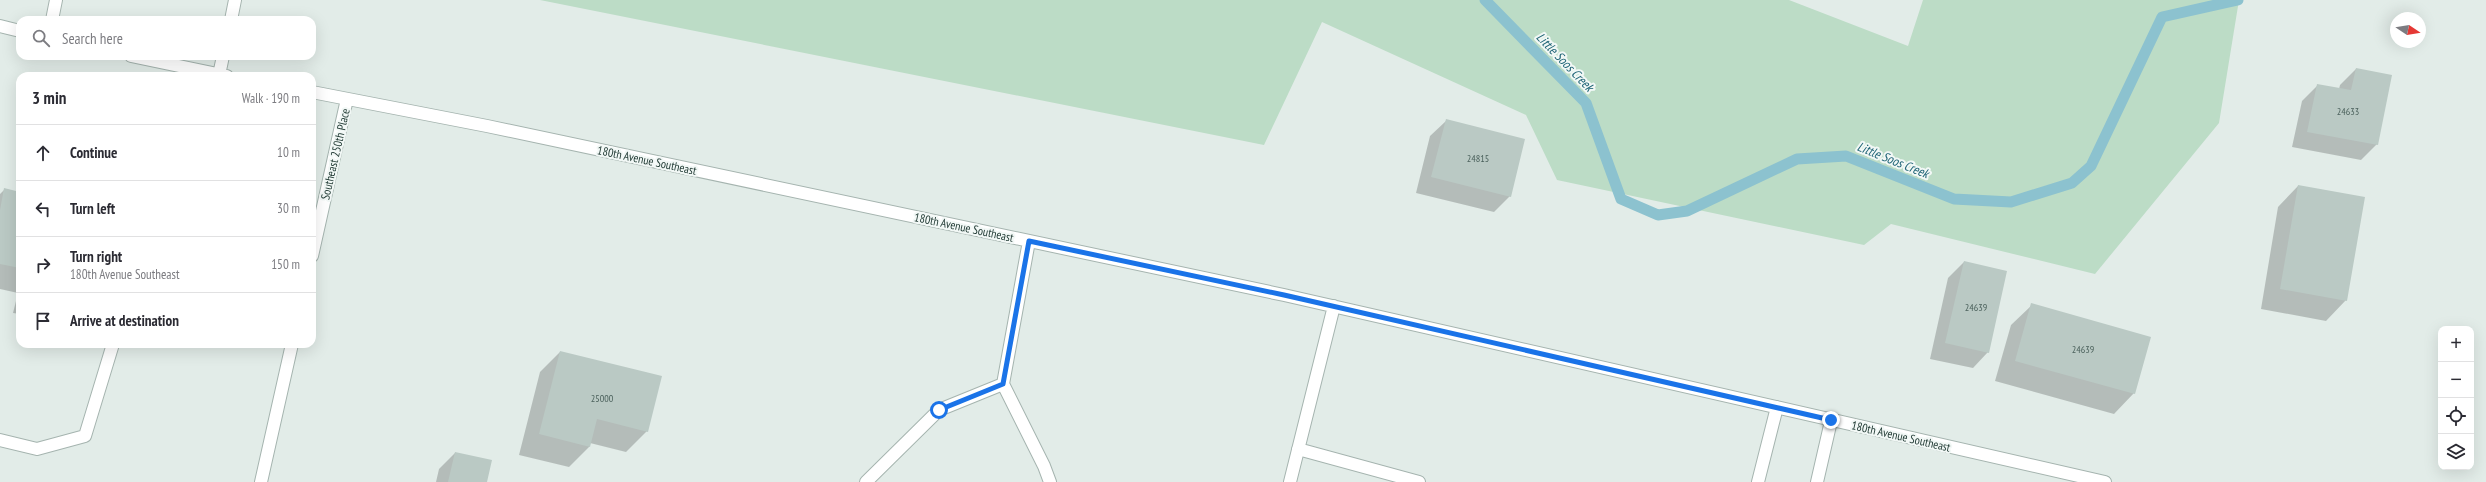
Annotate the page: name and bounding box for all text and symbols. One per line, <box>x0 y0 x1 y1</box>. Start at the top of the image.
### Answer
north arrow <box>2390 12 2426 48</box>
search box <box>16 16 316 60</box>
icon: search <box>30 27 52 49</box>
text: Search here <box>62 29 123 48</box>
water label: Little Soos Creek <box>1533 29 1599 96</box>
text: 3 min <box>32 87 66 109</box>
text: Walk · 190 m <box>242 90 300 107</box>
house number: 24633 <box>2337 105 2359 118</box>
street label: Southeast 250th Place <box>317 107 353 201</box>
water label: Little Soos Creek <box>1855 138 1933 183</box>
icon: ahead <box>32 142 54 164</box>
street label: 180th Avenue Southeast <box>596 142 699 178</box>
text: Continue <box>70 143 117 162</box>
text: 10 m <box>277 144 300 161</box>
house number: 24815 <box>1467 152 1489 165</box>
icon: left <box>32 198 54 220</box>
text: Turn left <box>70 199 115 218</box>
text: 30 m <box>277 200 300 217</box>
street label: 180th Avenue Southeast <box>913 209 1016 245</box>
text: Turn right <box>70 247 122 266</box>
icon: right <box>32 254 54 276</box>
text: 150 m <box>271 256 300 273</box>
text: 180th Avenue Southeast <box>70 266 180 283</box>
house number: 24639 <box>1965 301 1987 314</box>
icon: arrive <box>32 310 54 332</box>
text: Arrive at destination <box>70 311 179 330</box>
map controls <box>2438 326 2474 470</box>
button: + <box>2438 326 2474 362</box>
house number: 24639 <box>2072 343 2094 356</box>
button: − <box>2438 362 2474 398</box>
house number: 25000 <box>591 392 614 405</box>
button: locate <box>2438 398 2474 434</box>
route start <box>930 401 948 419</box>
route end <box>1822 411 1840 429</box>
street label: 180th Avenue Southeast <box>1850 417 1953 455</box>
button: layers <box>2438 434 2474 470</box>

